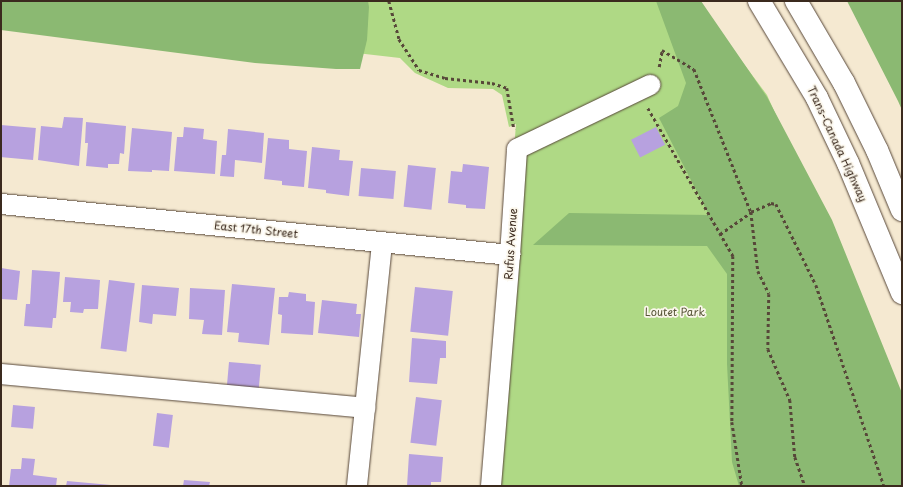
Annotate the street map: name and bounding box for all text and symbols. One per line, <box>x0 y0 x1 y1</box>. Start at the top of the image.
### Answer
street label: Trans-Canada Highway <box>804 84 870 204</box>
street label: Rufus Avenue <box>502 208 520 280</box>
street label: East 17th Street <box>213 219 299 241</box>
park label: Loutet Park <box>644 305 706 319</box>

